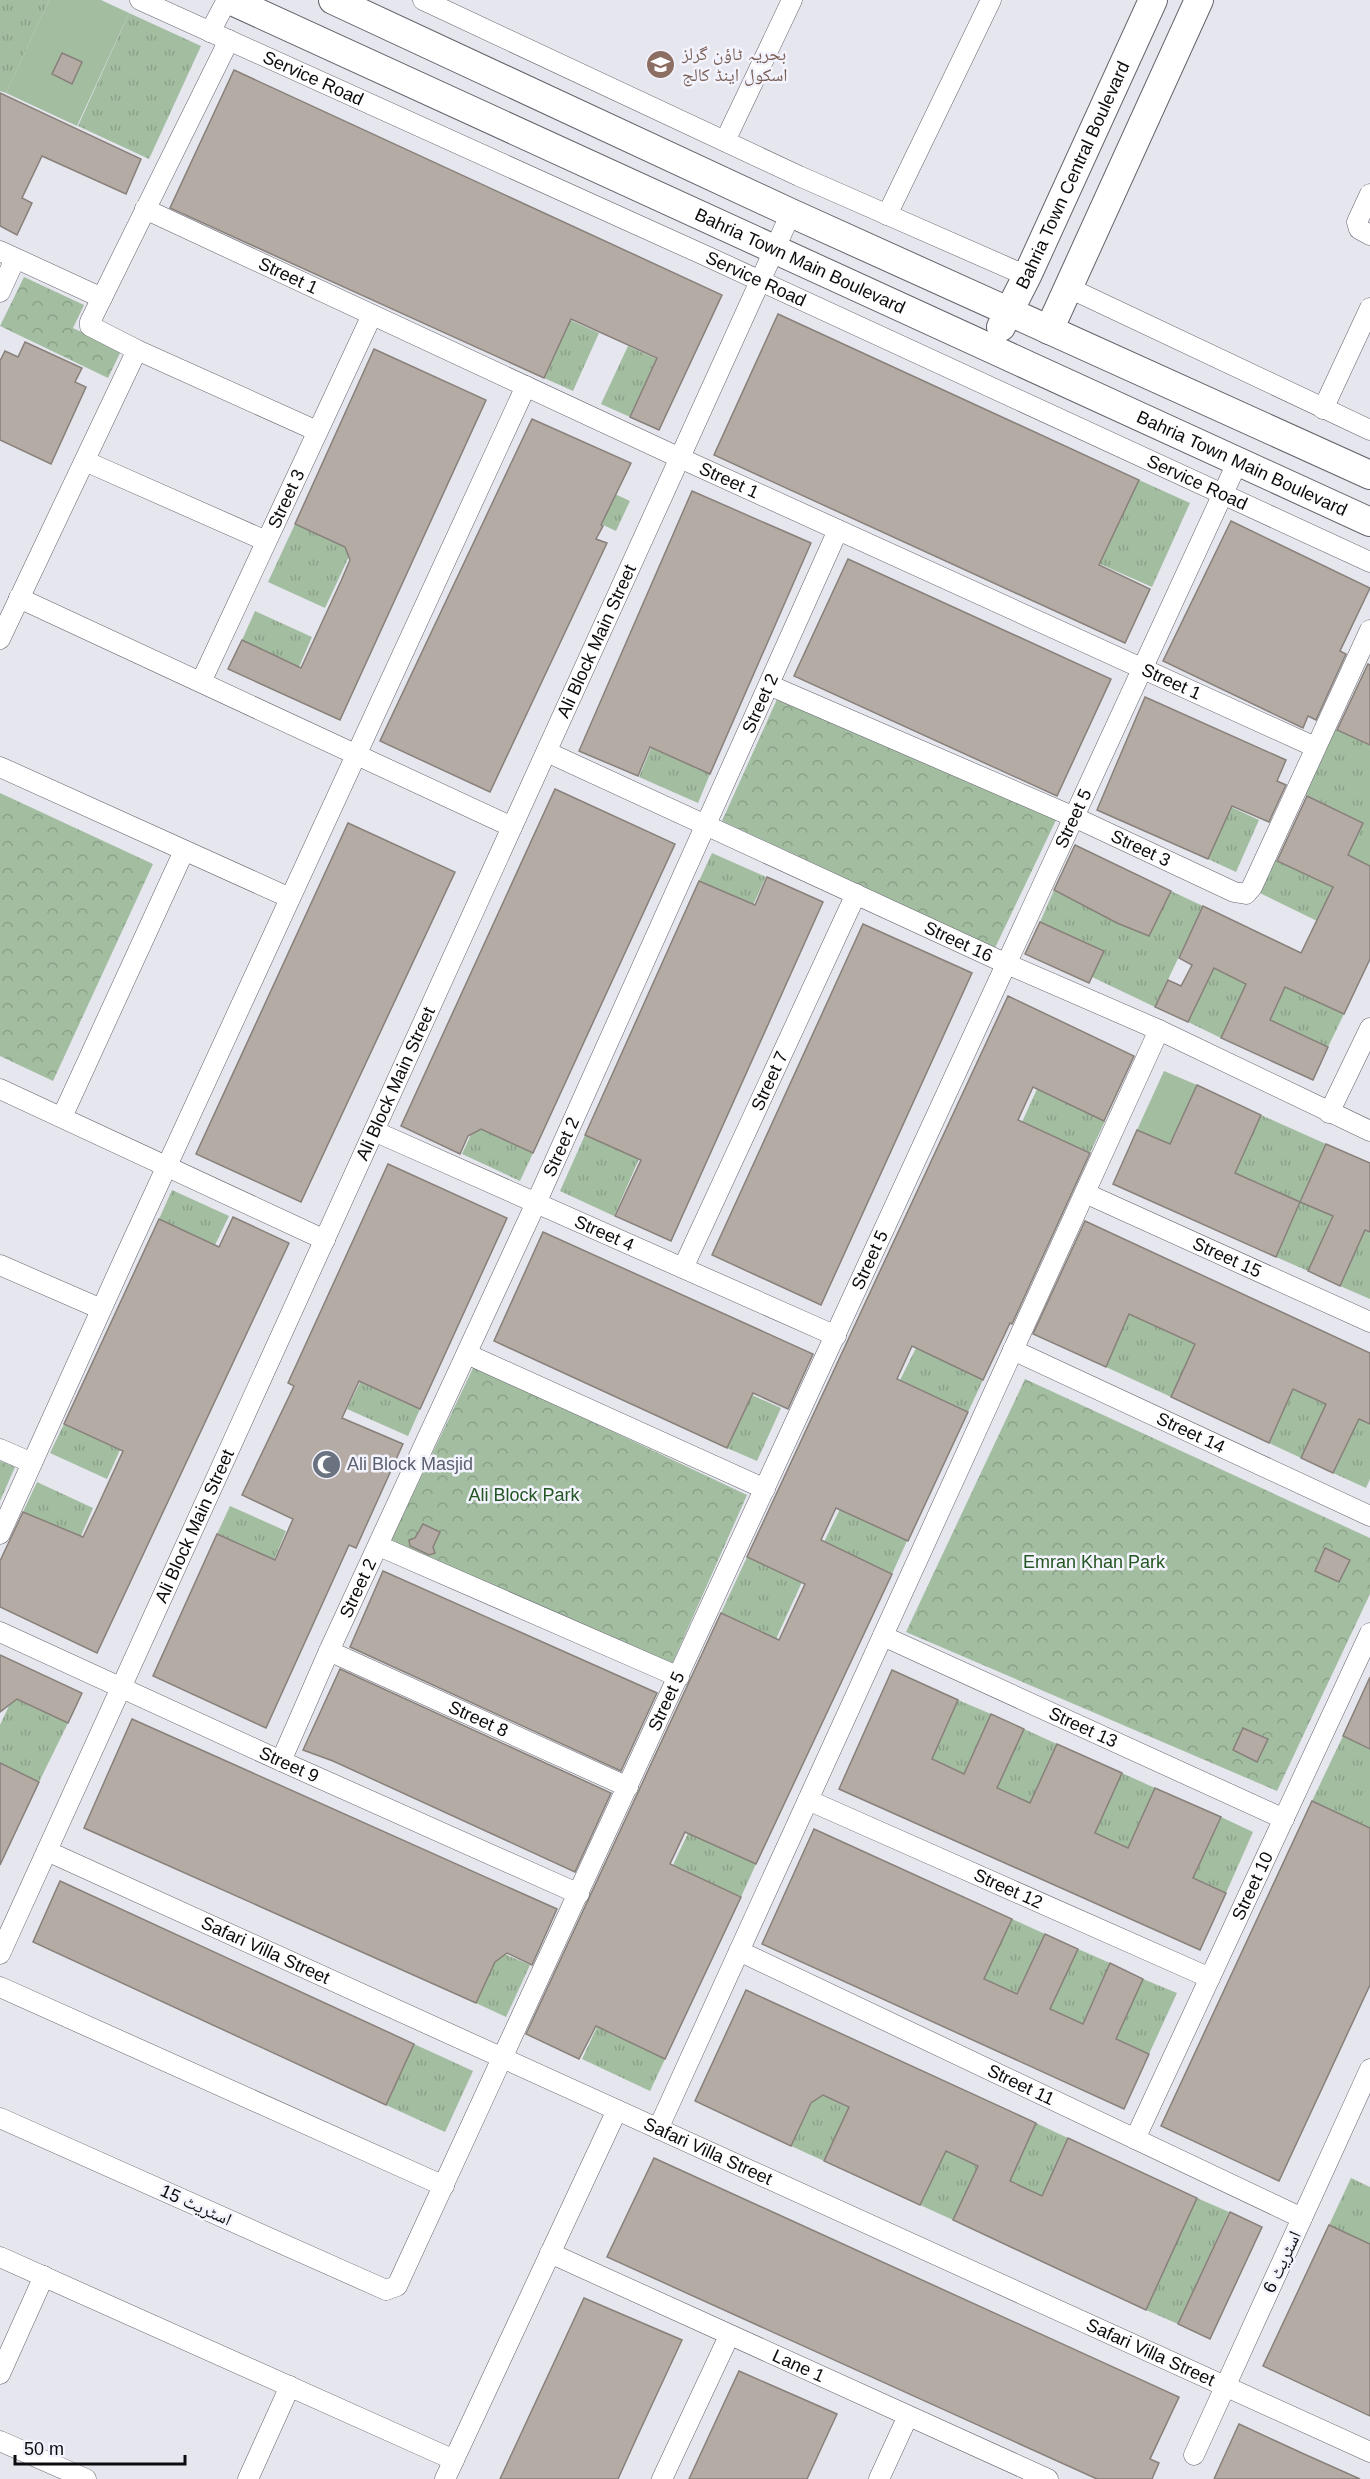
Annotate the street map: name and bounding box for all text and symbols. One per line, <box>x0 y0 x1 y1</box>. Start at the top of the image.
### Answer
place label: بحریہ ٹاؤن گرلز اسکول اینڈ کالج <box>681 44 788 87</box>
street label: Service Road <box>260 47 367 110</box>
school or university icon: بحریہ ٹاؤن گرلز اسکول اینڈ کالج <box>645 48 677 80</box>
street label: Bahria Town Central Boulevard <box>1012 58 1134 292</box>
street label: Bahria Town Main Boulevard <box>692 204 908 318</box>
street label: Service Road <box>703 247 809 311</box>
street label: Street 1 <box>255 253 321 298</box>
street label: Bahria Town Main Boulevard <box>1134 407 1350 520</box>
street label: Service Road <box>1144 451 1250 514</box>
street label: Street 1 <box>696 458 762 502</box>
street label: Street 3 <box>264 466 309 532</box>
street label: Ali Block Main Street <box>553 561 640 721</box>
street label: Street 1 <box>1139 659 1204 704</box>
street label: Street 2 <box>738 671 782 736</box>
street label: Street 5 <box>1051 786 1095 851</box>
street label: Street 3 <box>1108 826 1174 871</box>
street label: Street 16 <box>921 917 996 966</box>
street label: Ali Block Main Street <box>352 1004 439 1163</box>
street label: Street 7 <box>747 1048 792 1114</box>
street label: Street 2 <box>539 1114 583 1180</box>
street label: Street 4 <box>571 1211 637 1255</box>
street label: Street 5 <box>848 1227 892 1293</box>
street label: Street 15 <box>1190 1233 1265 1282</box>
street label: Street 14 <box>1153 1408 1228 1457</box>
street label: Ali Block Main Street <box>151 1446 238 1606</box>
mosque icon: Ali Block Masjid <box>310 1448 342 1480</box>
place label: Ali Block Masjid <box>347 1454 473 1474</box>
park label: Ali Block Park <box>468 1485 581 1505</box>
park label: Emran Khan Park <box>1023 1552 1166 1572</box>
street label: Street 2 <box>336 1556 380 1621</box>
street label: Street 5 <box>644 1669 689 1734</box>
street label: Street 8 <box>445 1697 511 1741</box>
street label: Street 13 <box>1046 1703 1121 1752</box>
street label: Street 9 <box>256 1742 322 1787</box>
street label: Street 10 <box>1228 1849 1277 1923</box>
street label: Street 12 <box>971 1865 1046 1913</box>
street label: Safari Villa Street <box>198 1912 333 1988</box>
street label: Street 11 <box>984 2060 1058 2109</box>
street label: Safari Villa Street <box>641 2113 775 2189</box>
street label: اسٹریٹ 15 <box>157 2180 235 2230</box>
street label: اسٹریٹ 6 <box>1259 2228 1305 2296</box>
street label: Safari Villa Street <box>1083 2314 1218 2390</box>
street label: Lane 1 <box>769 2345 828 2386</box>
scale bar <box>15 2428 184 2466</box>
text: 50 m <box>24 2439 64 2459</box>

